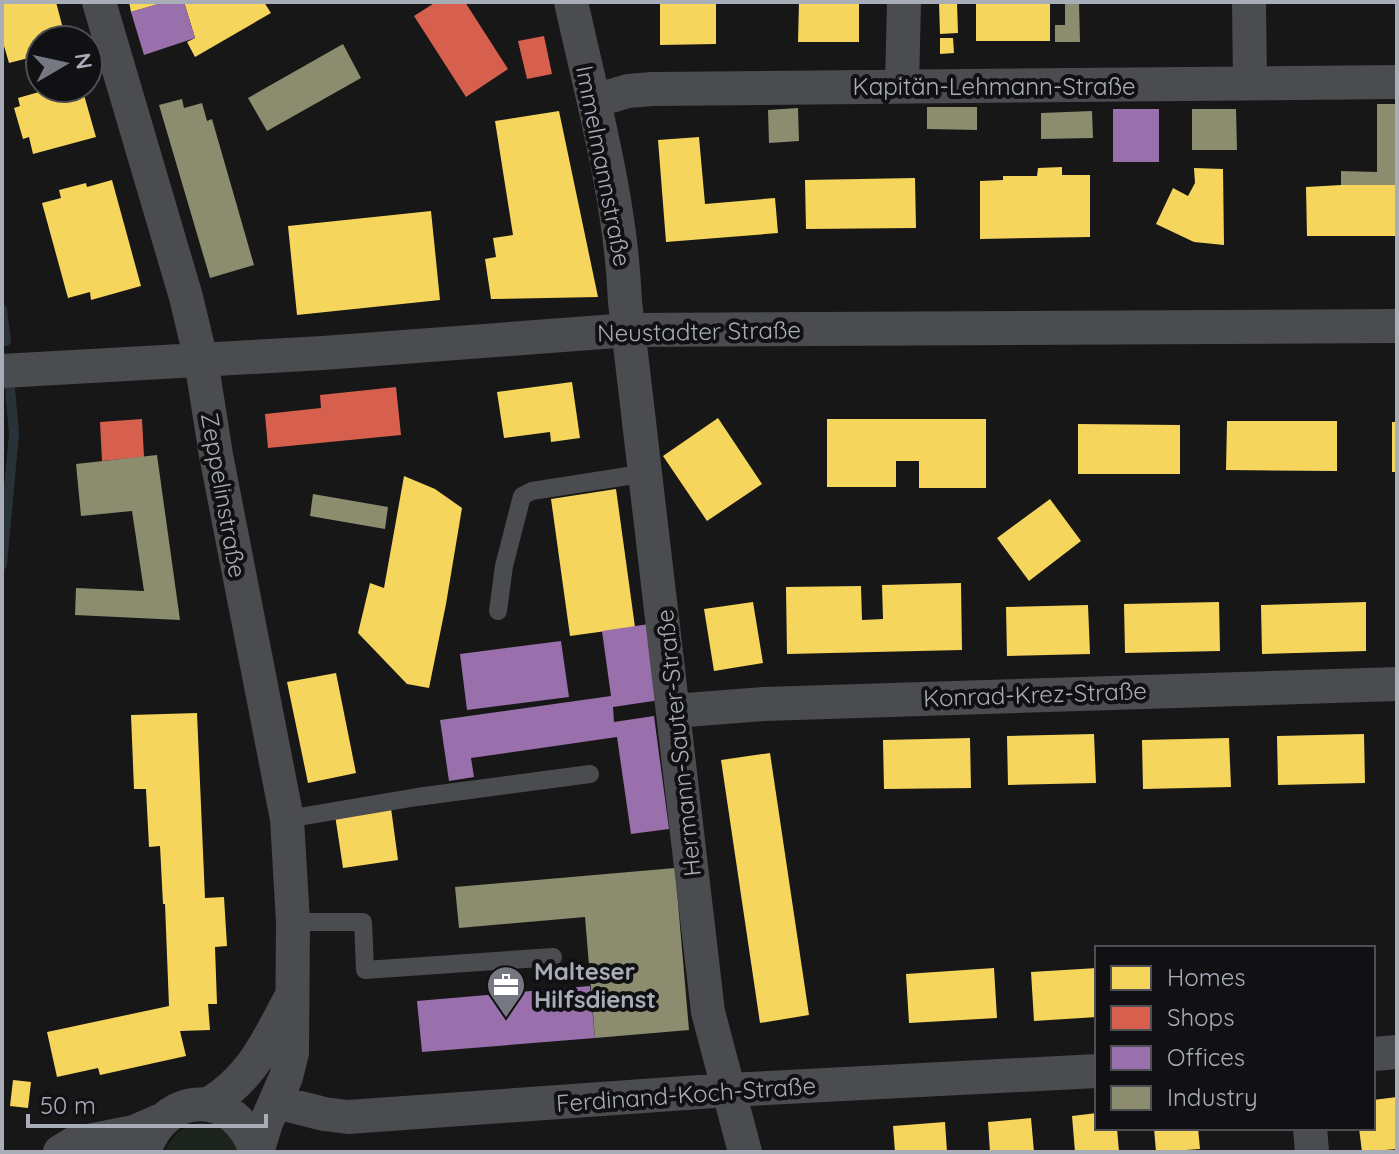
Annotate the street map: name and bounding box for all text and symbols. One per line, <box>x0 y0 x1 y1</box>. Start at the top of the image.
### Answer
north arrow <box>24 24 104 104</box>
text: N <box>69 51 99 71</box>
street label: Immelmannstraße <box>570 63 638 269</box>
street label: Kapitän-Lehmann-Straße <box>852 71 1136 101</box>
street label: Neustadter Straße <box>597 314 801 348</box>
street label: Zeppelinstraße <box>195 410 253 580</box>
street label: Hermann-Sauter-Straße <box>649 608 707 878</box>
street label: Konrad-Krez-Straße <box>923 675 1147 713</box>
legend <box>1095 946 1375 1130</box>
place label: Malteser Hilfsdienst <box>534 956 656 1014</box>
text: Homes <box>1167 962 1245 992</box>
office icon: Malteser Hilfsdienst <box>485 964 527 1019</box>
text: Shops <box>1167 1002 1234 1032</box>
text: Offices <box>1167 1042 1245 1072</box>
street label: Ferdinand-Koch-Straße <box>555 1070 817 1118</box>
scale bar <box>28 1078 266 1128</box>
text: Industry <box>1167 1082 1258 1112</box>
text: 50 m <box>40 1090 96 1120</box>

